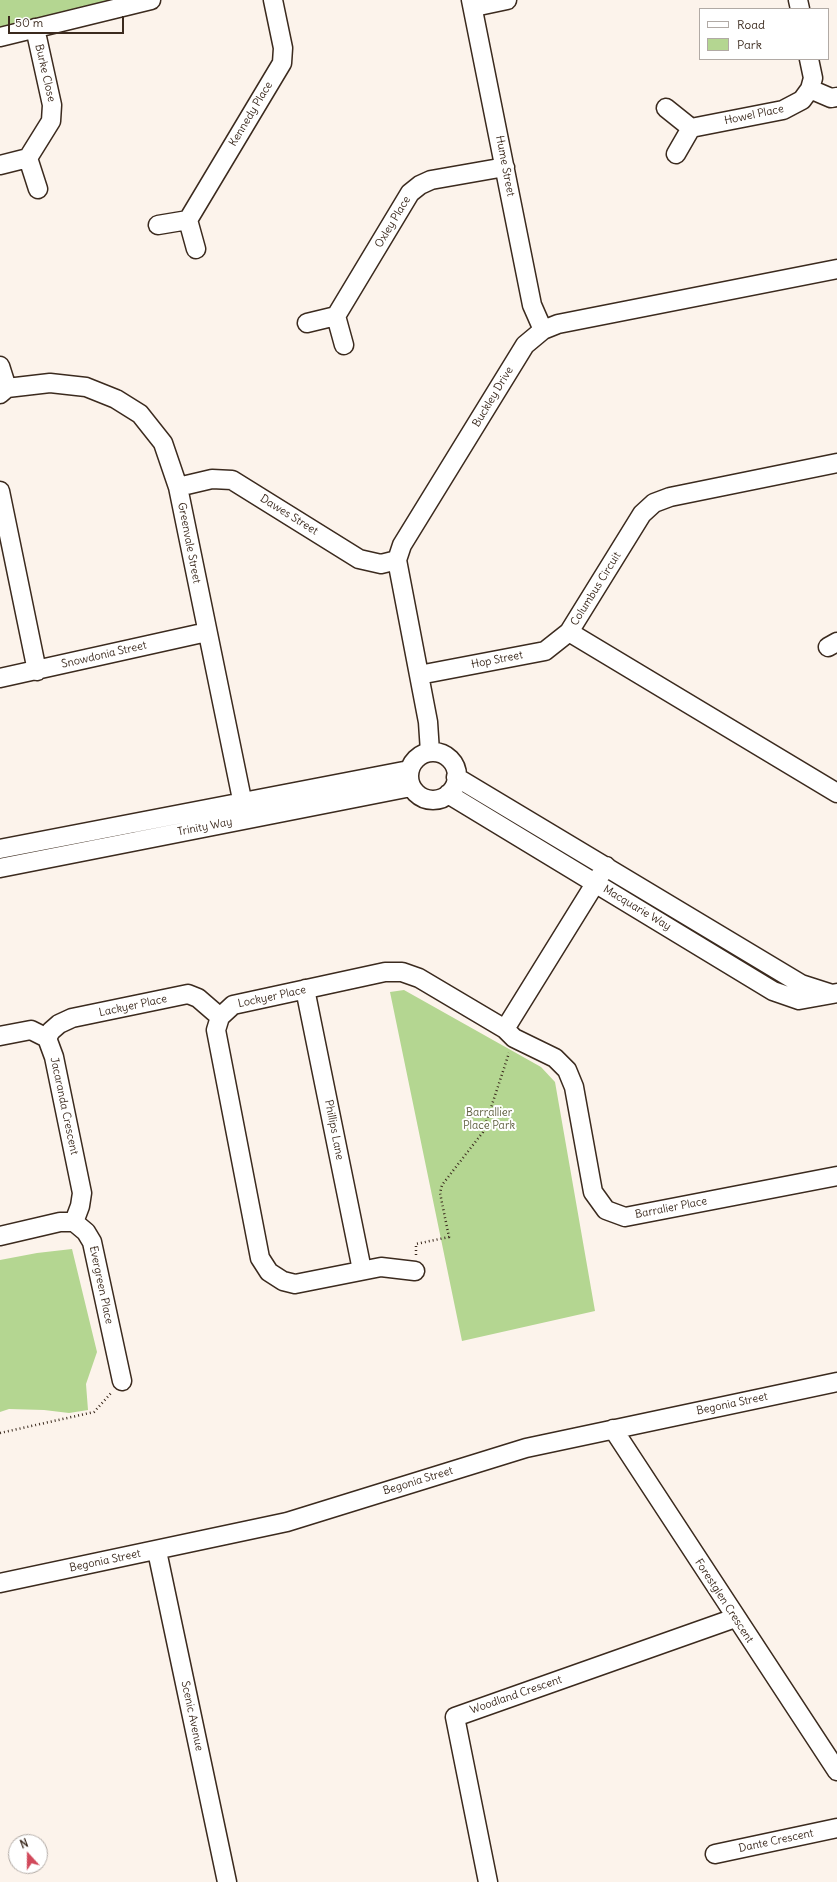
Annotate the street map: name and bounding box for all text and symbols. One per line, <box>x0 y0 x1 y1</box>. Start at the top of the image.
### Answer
scale bar <box>10 8 126 34</box>
legend <box>699 8 829 60</box>
text: 50 m <box>15 15 43 30</box>
text: Road <box>737 17 765 32</box>
text: Park <box>737 37 762 52</box>
street label: Burke Close <box>32 43 58 103</box>
street label: Kennedy Place <box>227 79 275 149</box>
street label: Howel Place <box>723 102 785 128</box>
street label: Hume Street <box>493 134 517 198</box>
street label: Oxley Place <box>372 194 414 250</box>
street label: Buckley Drive <box>470 364 516 430</box>
street label: Dawes Street <box>258 492 320 538</box>
street label: Greenvale Street <box>175 501 203 585</box>
street label: Columbus Circuit <box>568 550 624 628</box>
street label: Snowdonia Street <box>60 639 148 671</box>
street label: Hop Street <box>470 649 524 671</box>
street label: Trinity Way <box>177 815 233 839</box>
street label: Macquarie Way <box>601 883 673 933</box>
street label: Lockyer Place <box>237 983 307 1011</box>
street label: Lackyer Place <box>98 992 168 1020</box>
street label: Jacaranda Crescent <box>47 1056 81 1156</box>
street label: Phillips Lane <box>322 1099 346 1161</box>
park label: Barrallier Place Park <box>463 1106 515 1132</box>
street label: Barralier Place <box>634 1195 708 1221</box>
street label: Evergreen Place <box>86 1245 116 1325</box>
street label: Begonia Street <box>695 1390 769 1418</box>
street label: Begonia Street <box>381 1464 455 1498</box>
street label: Begonia Street <box>68 1547 142 1575</box>
street label: Forestglen Crescent <box>692 1556 756 1646</box>
street label: Woodland Crescent <box>468 1673 564 1717</box>
street label: Scenic Avenue <box>178 1680 206 1752</box>
street label: Dante Crescent <box>737 1827 815 1855</box>
north arrow <box>8 1834 48 1874</box>
text: N <box>18 1836 30 1852</box>

